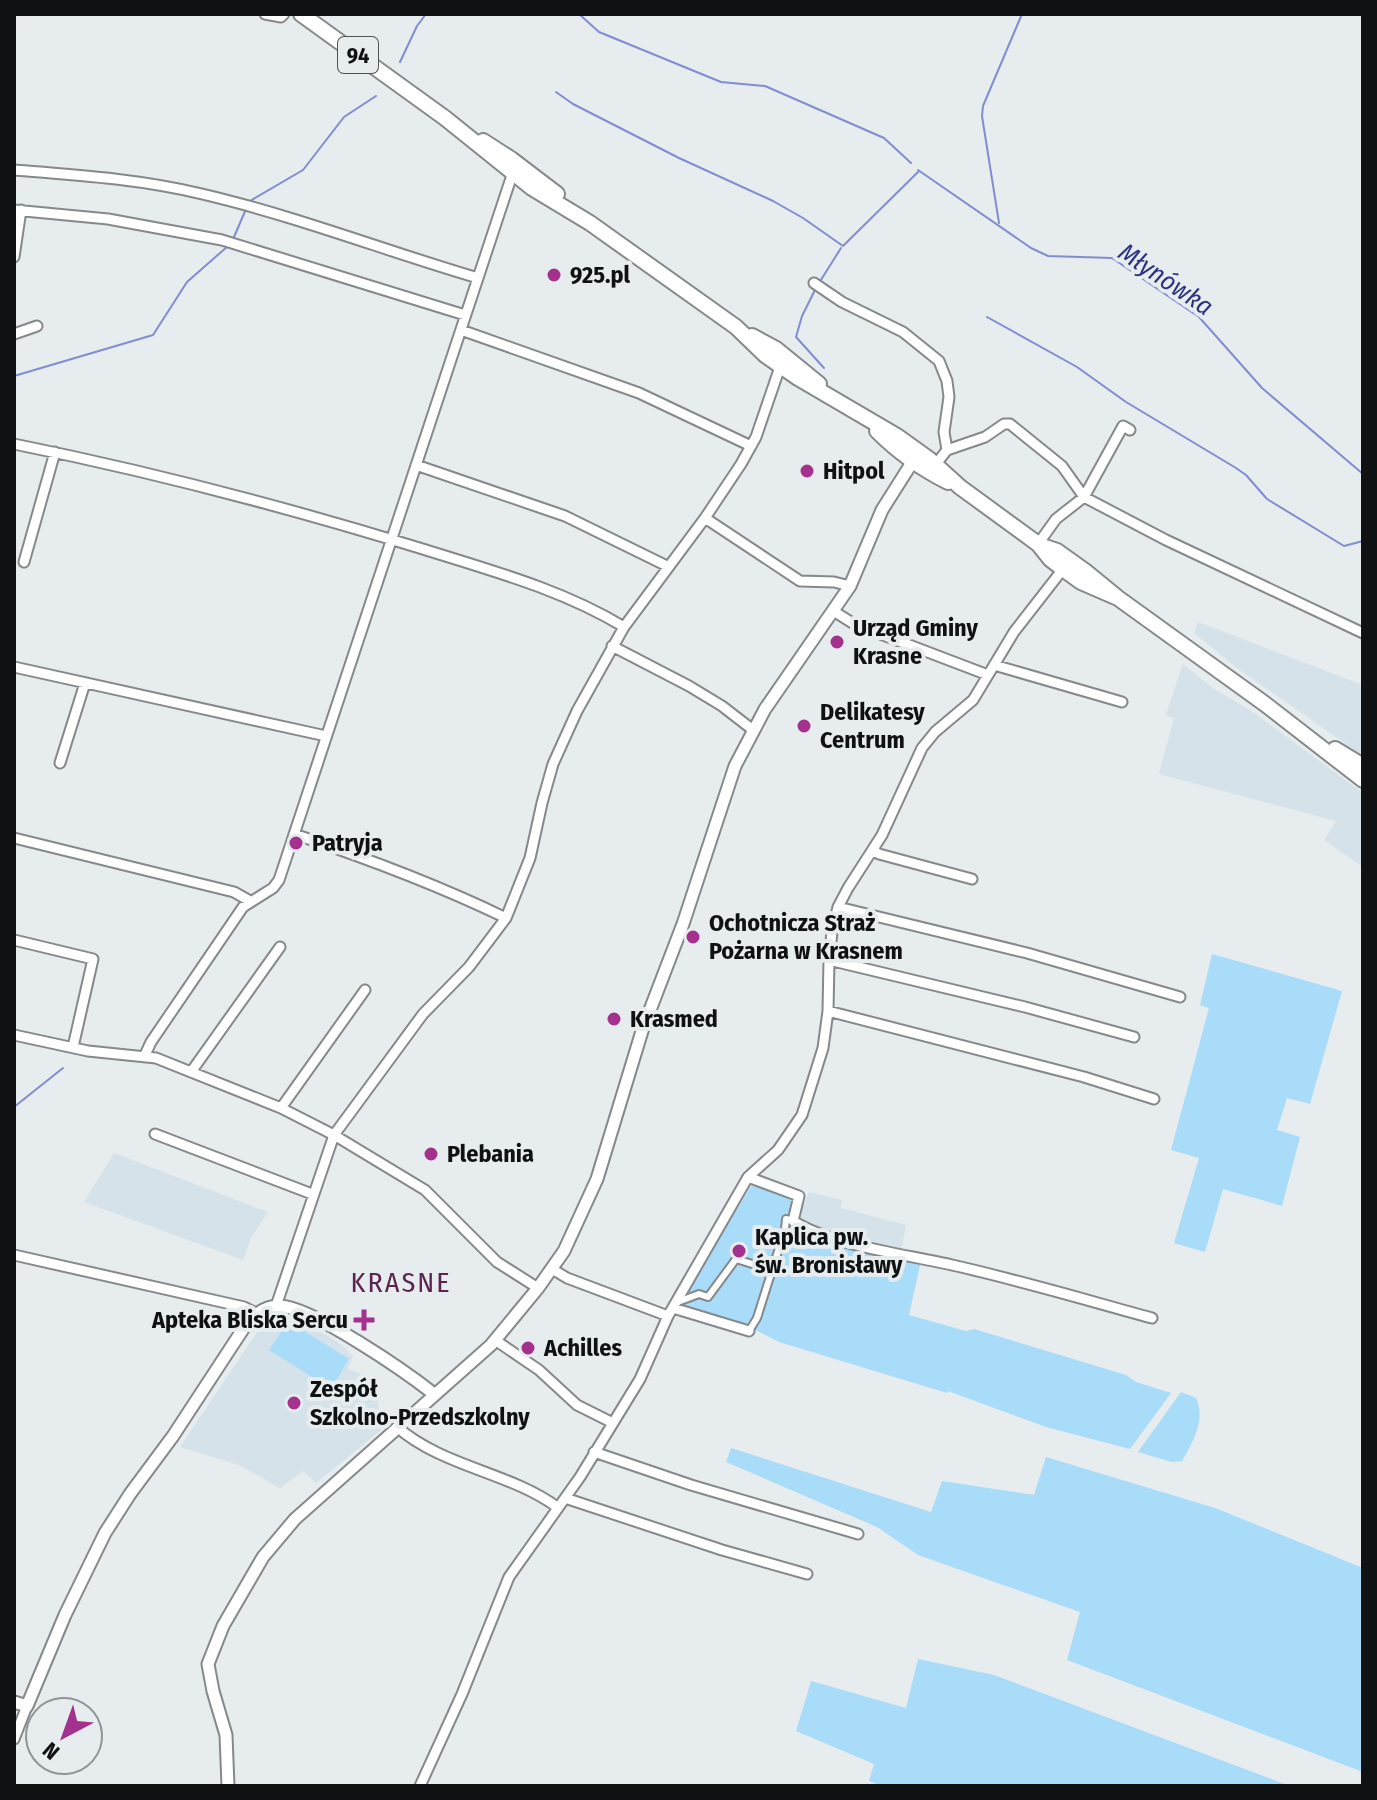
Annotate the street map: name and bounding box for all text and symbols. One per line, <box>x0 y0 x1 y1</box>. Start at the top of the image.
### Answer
road number: 94 <box>338 37 378 73</box>
water label: Młynówka <box>1113 237 1219 322</box>
place label: 925.pl <box>570 261 630 289</box>
marker: 925.pl <box>545 266 563 284</box>
place label: Hitpol <box>823 457 885 485</box>
marker: Hitpol <box>798 462 816 480</box>
place label: Urząd Gminy Krasne <box>853 614 979 670</box>
marker: Urząd Gminy Krasne <box>828 633 846 651</box>
place label: Delikatesy Centrum <box>820 698 925 754</box>
marker: Delikatesy Centrum <box>795 717 813 735</box>
place label: Patryja <box>312 829 383 857</box>
marker: Patryja <box>287 834 305 852</box>
place label: Ochotnicza Straż Pożarna w Krasnem <box>709 909 903 965</box>
marker: Ochotnicza Straż Pożarna w Krasnem <box>684 928 702 946</box>
place label: Krasmed <box>630 1005 718 1033</box>
marker: Krasmed <box>605 1010 623 1028</box>
place label: Plebania <box>447 1140 534 1168</box>
marker: Plebania <box>422 1145 440 1163</box>
place label: Kaplica pw. św. Bronisławy <box>755 1223 903 1279</box>
marker: Kaplica pw. św. Bronisławy <box>730 1242 748 1260</box>
district label: KRASNE <box>351 1266 451 1299</box>
place label: Apteka Bliska Sercu <box>151 1306 348 1334</box>
marker: Apteka Bliska Sercu <box>355 1311 373 1329</box>
place label: Achilles <box>543 1334 622 1362</box>
marker: Achilles <box>519 1339 537 1357</box>
place label: Zespół Szkolno-Przedszkolny <box>310 1375 530 1431</box>
marker: Zespół Szkolno-Przedszkolny <box>285 1394 303 1412</box>
north arrow <box>24 1696 104 1776</box>
text: N <box>37 1736 65 1765</box>

